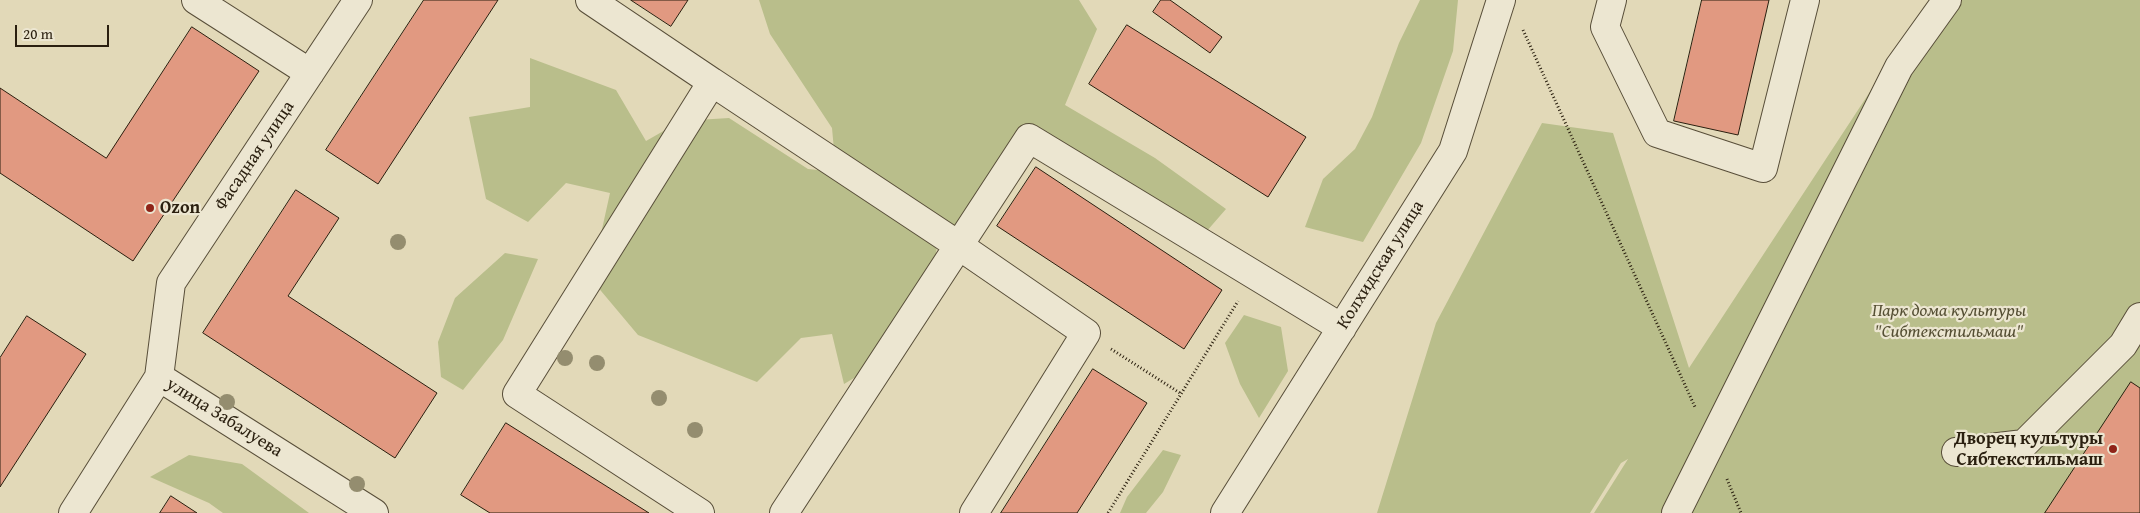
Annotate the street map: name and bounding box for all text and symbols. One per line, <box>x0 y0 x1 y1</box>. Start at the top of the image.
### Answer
scale bar <box>18 15 111 47</box>
text: 20 m <box>23 23 53 44</box>
street label: Фасадная улица <box>210 97 300 215</box>
place label: Ozon <box>160 197 200 219</box>
street label: Колхидская улица <box>1333 197 1429 333</box>
marker: Ozon <box>144 202 156 214</box>
park label: Парк дома культуры "Сибтекстильмаш" <box>1872 300 2026 342</box>
street label: улица Забалуева <box>162 374 286 462</box>
place label: Дворец культуры Сибтекстильмаш <box>1954 428 2103 470</box>
marker: Дворец культуры Сибтекстильмаш <box>2107 443 2119 455</box>

